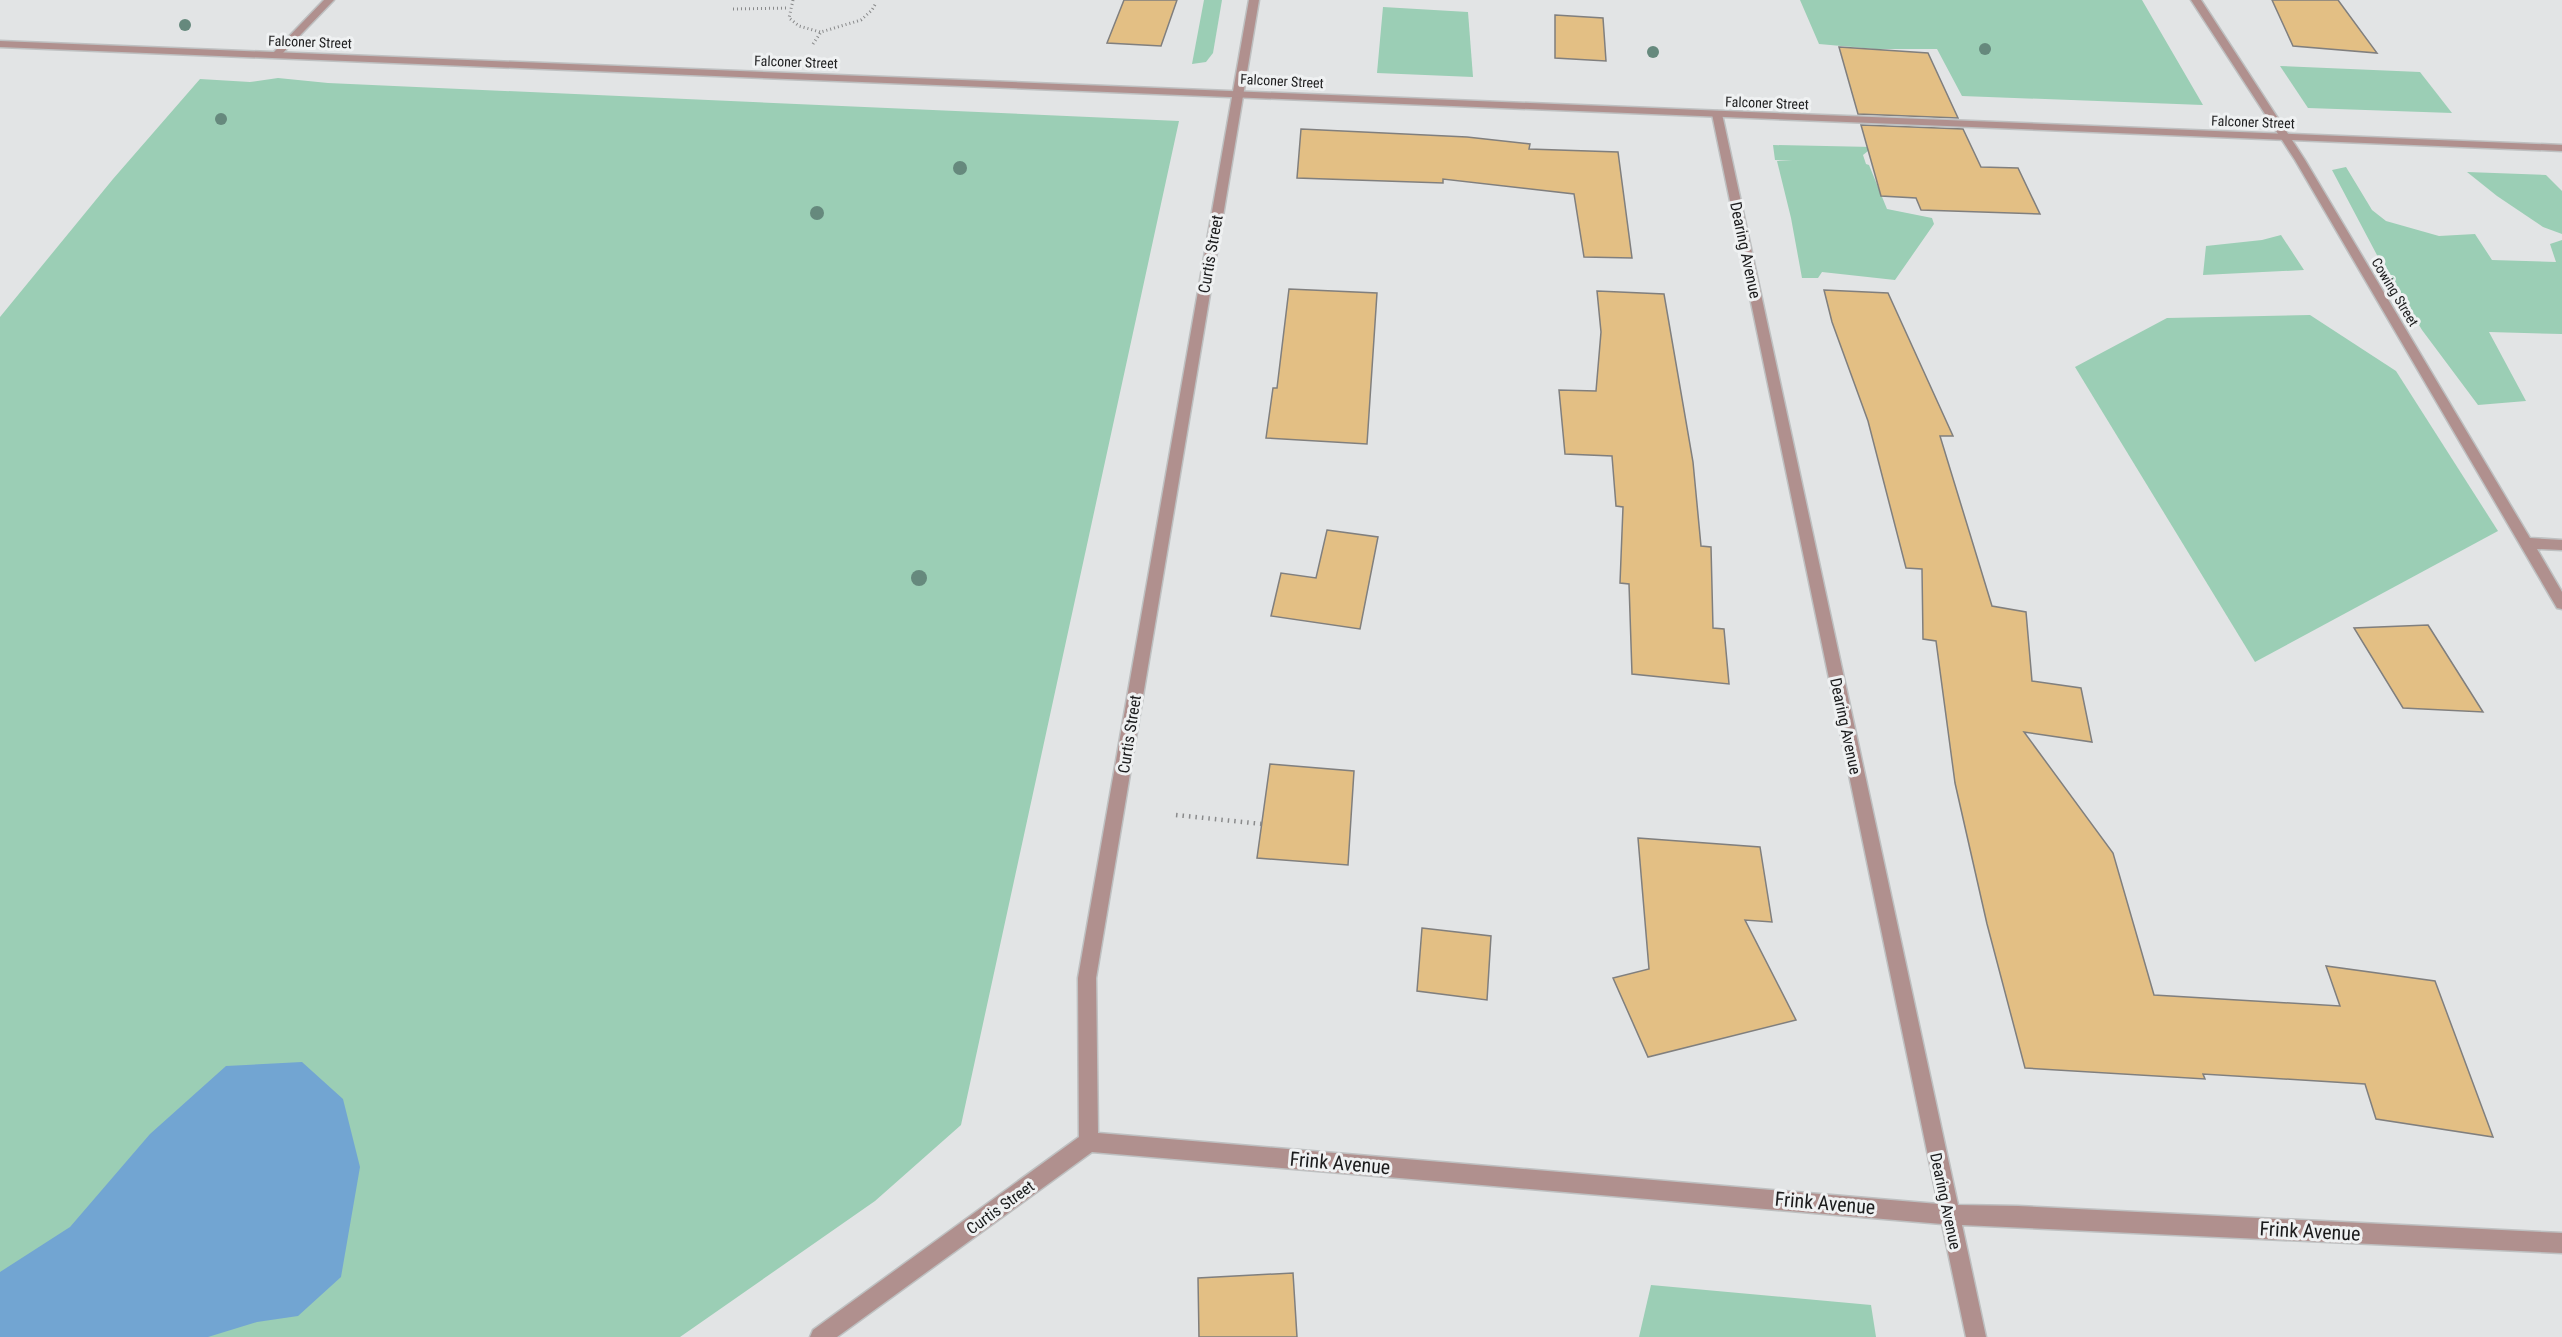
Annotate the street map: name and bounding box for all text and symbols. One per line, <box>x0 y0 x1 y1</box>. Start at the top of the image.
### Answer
street label: Falconer Street <box>268 33 352 51</box>
street label: Falconer Street <box>754 53 838 71</box>
street label: Falconer Street <box>1240 71 1324 91</box>
street label: Falconer Street <box>1725 94 1809 112</box>
street label: Falconer Street <box>2211 113 2295 131</box>
street label: Dearing Avenue <box>1726 200 1765 300</box>
street label: Curtis Street <box>1194 213 1227 295</box>
street label: Cowing Street <box>2368 255 2422 329</box>
street label: Dearing Avenue <box>1826 676 1865 776</box>
street label: Curtis Street <box>1114 693 1145 775</box>
street label: Frink Avenue <box>1289 1147 1391 1179</box>
street label: Dearing Avenue <box>1926 1151 1965 1251</box>
street label: Curtis Street <box>963 1176 1038 1238</box>
street label: Frink Avenue <box>1774 1187 1876 1219</box>
street label: Frink Avenue <box>2259 1216 2361 1246</box>

